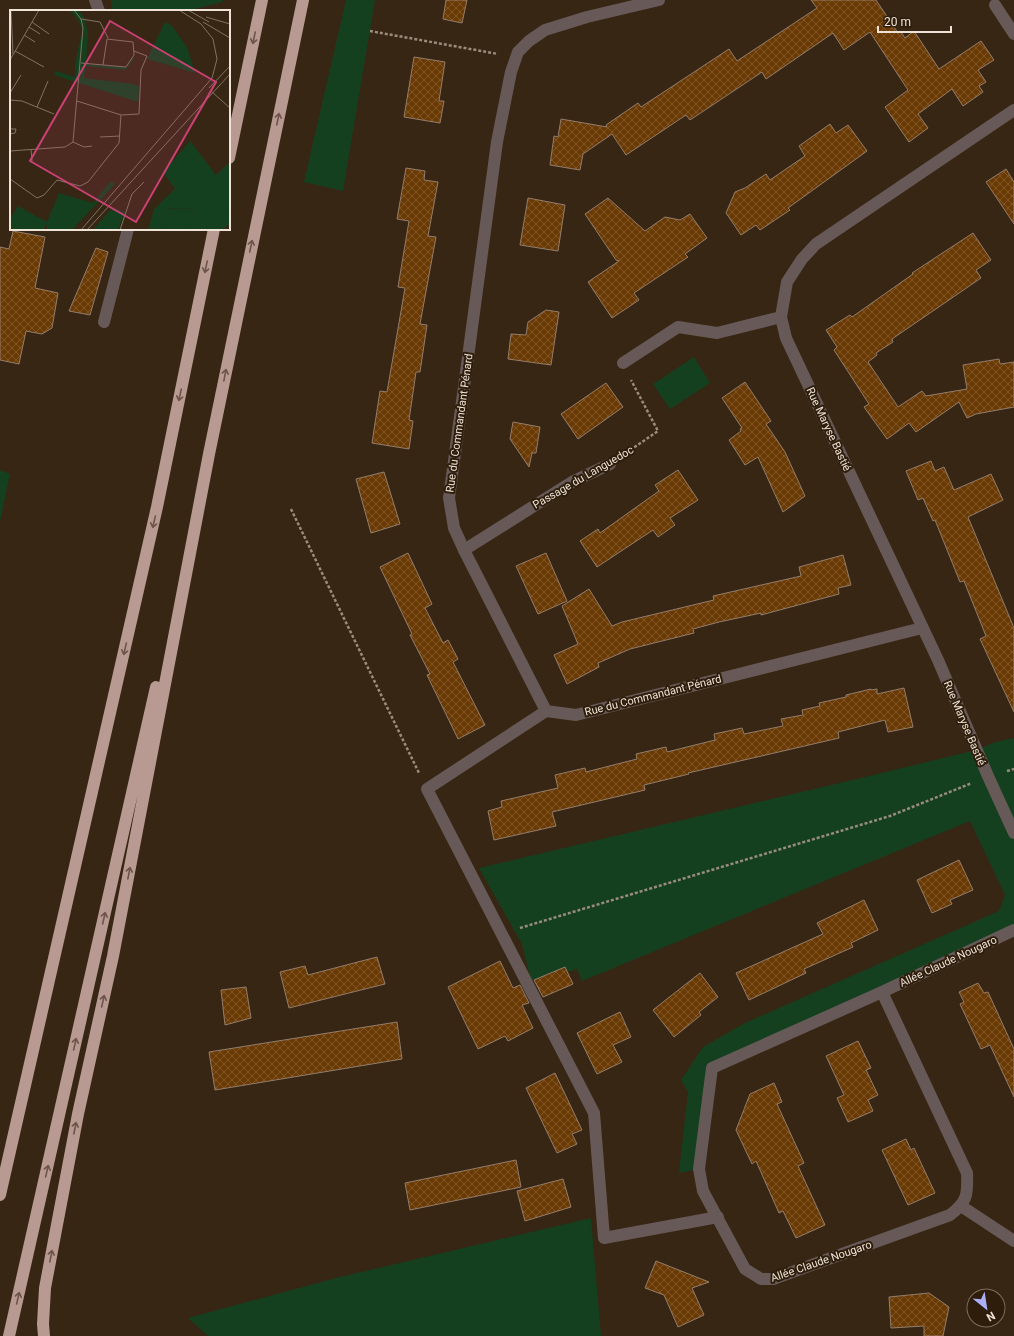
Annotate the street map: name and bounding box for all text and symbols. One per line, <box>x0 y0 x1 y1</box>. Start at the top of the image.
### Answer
scale bar <box>878 8 951 34</box>
inset map <box>10 10 230 230</box>
text: 20 m <box>884 15 911 29</box>
one-way arrow <box>249 31 257 44</box>
one-way arrow <box>274 113 282 126</box>
one-way arrow <box>248 240 256 253</box>
one-way arrow <box>202 260 210 273</box>
street label: Rue du Commandant Pénard <box>443 353 476 493</box>
one-way arrow <box>221 368 229 381</box>
street label: Rue Maryse Bastié <box>803 385 854 473</box>
one-way arrow <box>176 388 184 401</box>
street label: Passage du Languedoc <box>531 443 636 512</box>
one-way arrow <box>149 515 157 528</box>
one-way arrow <box>120 642 128 655</box>
street label: Rue du Commandant Pénard <box>583 672 723 719</box>
street label: Rue Maryse Bastié <box>941 679 988 768</box>
one-way arrow <box>125 867 133 880</box>
one-way arrow <box>101 912 109 925</box>
street label: Allée Claude Nougaro <box>898 933 999 990</box>
one-way arrow <box>99 995 107 1008</box>
one-way arrow <box>72 1038 80 1051</box>
one-way arrow <box>71 1122 79 1135</box>
one-way arrow <box>43 1165 51 1178</box>
street label: Allée Claude Nougaro <box>769 1238 873 1285</box>
one-way arrow <box>47 1250 55 1263</box>
north arrow <box>966 1288 1006 1328</box>
one-way arrow <box>15 1292 23 1305</box>
text: N <box>984 1309 997 1324</box>

